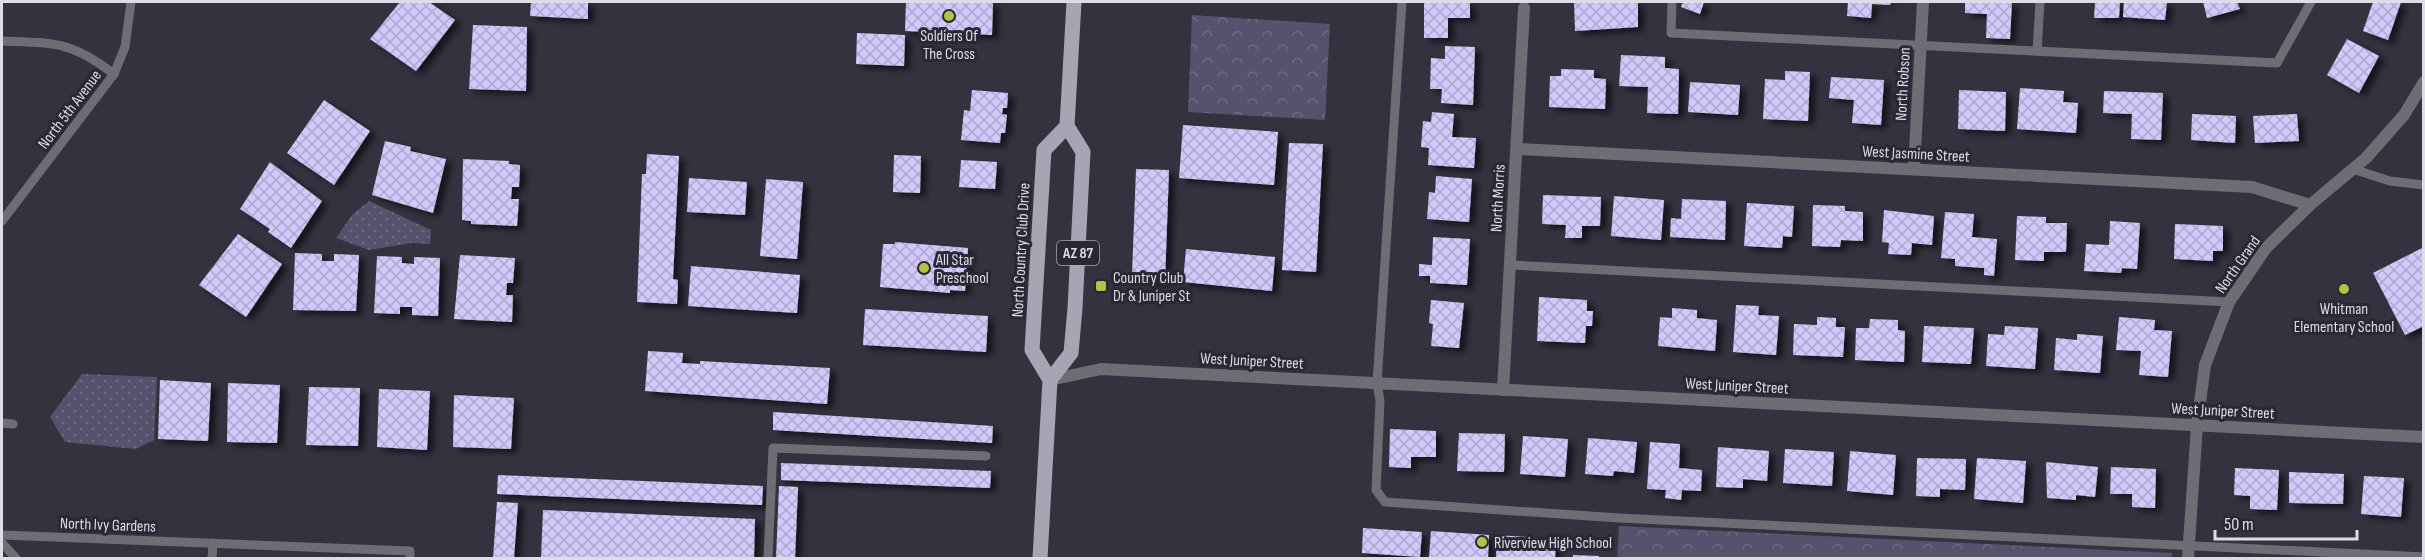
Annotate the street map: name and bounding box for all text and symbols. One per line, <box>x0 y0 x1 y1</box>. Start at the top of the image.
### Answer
marker: Soldiers Of The Cross <box>942 9 956 23</box>
place label: Soldiers Of The Cross <box>920 27 978 64</box>
street label: North Robson <box>1892 47 1915 121</box>
street label: North 5th Avenue <box>34 67 106 153</box>
street label: West Jasmine Street <box>1862 142 1970 167</box>
street label: North Morris <box>1487 163 1510 232</box>
street label: North Country Club Drive <box>1008 182 1035 318</box>
street label: North Grand <box>2212 232 2265 297</box>
road number: AZ 87 <box>1057 241 1099 265</box>
place label: All Star Preschool <box>935 251 989 288</box>
marker: All Star Preschool <box>917 261 931 275</box>
place label: Country Club Dr & Juniper St <box>1113 269 1190 306</box>
marker: Country Club Dr & Juniper St <box>1094 279 1108 293</box>
marker: Whitman Elementary School <box>2337 282 2351 296</box>
place label: Whitman Elementary School <box>2294 300 2394 337</box>
street label: West Juniper Street <box>1200 349 1304 374</box>
street label: West Juniper Street <box>1685 374 1789 399</box>
street label: West Juniper Street <box>2171 399 2275 424</box>
scale bar <box>2215 503 2358 541</box>
street label: North Ivy Gardens <box>60 514 157 537</box>
text: 50 m <box>2224 514 2254 535</box>
place label: Riverview High School <box>1494 534 1612 553</box>
marker: Riverview High School <box>1475 535 1489 549</box>

